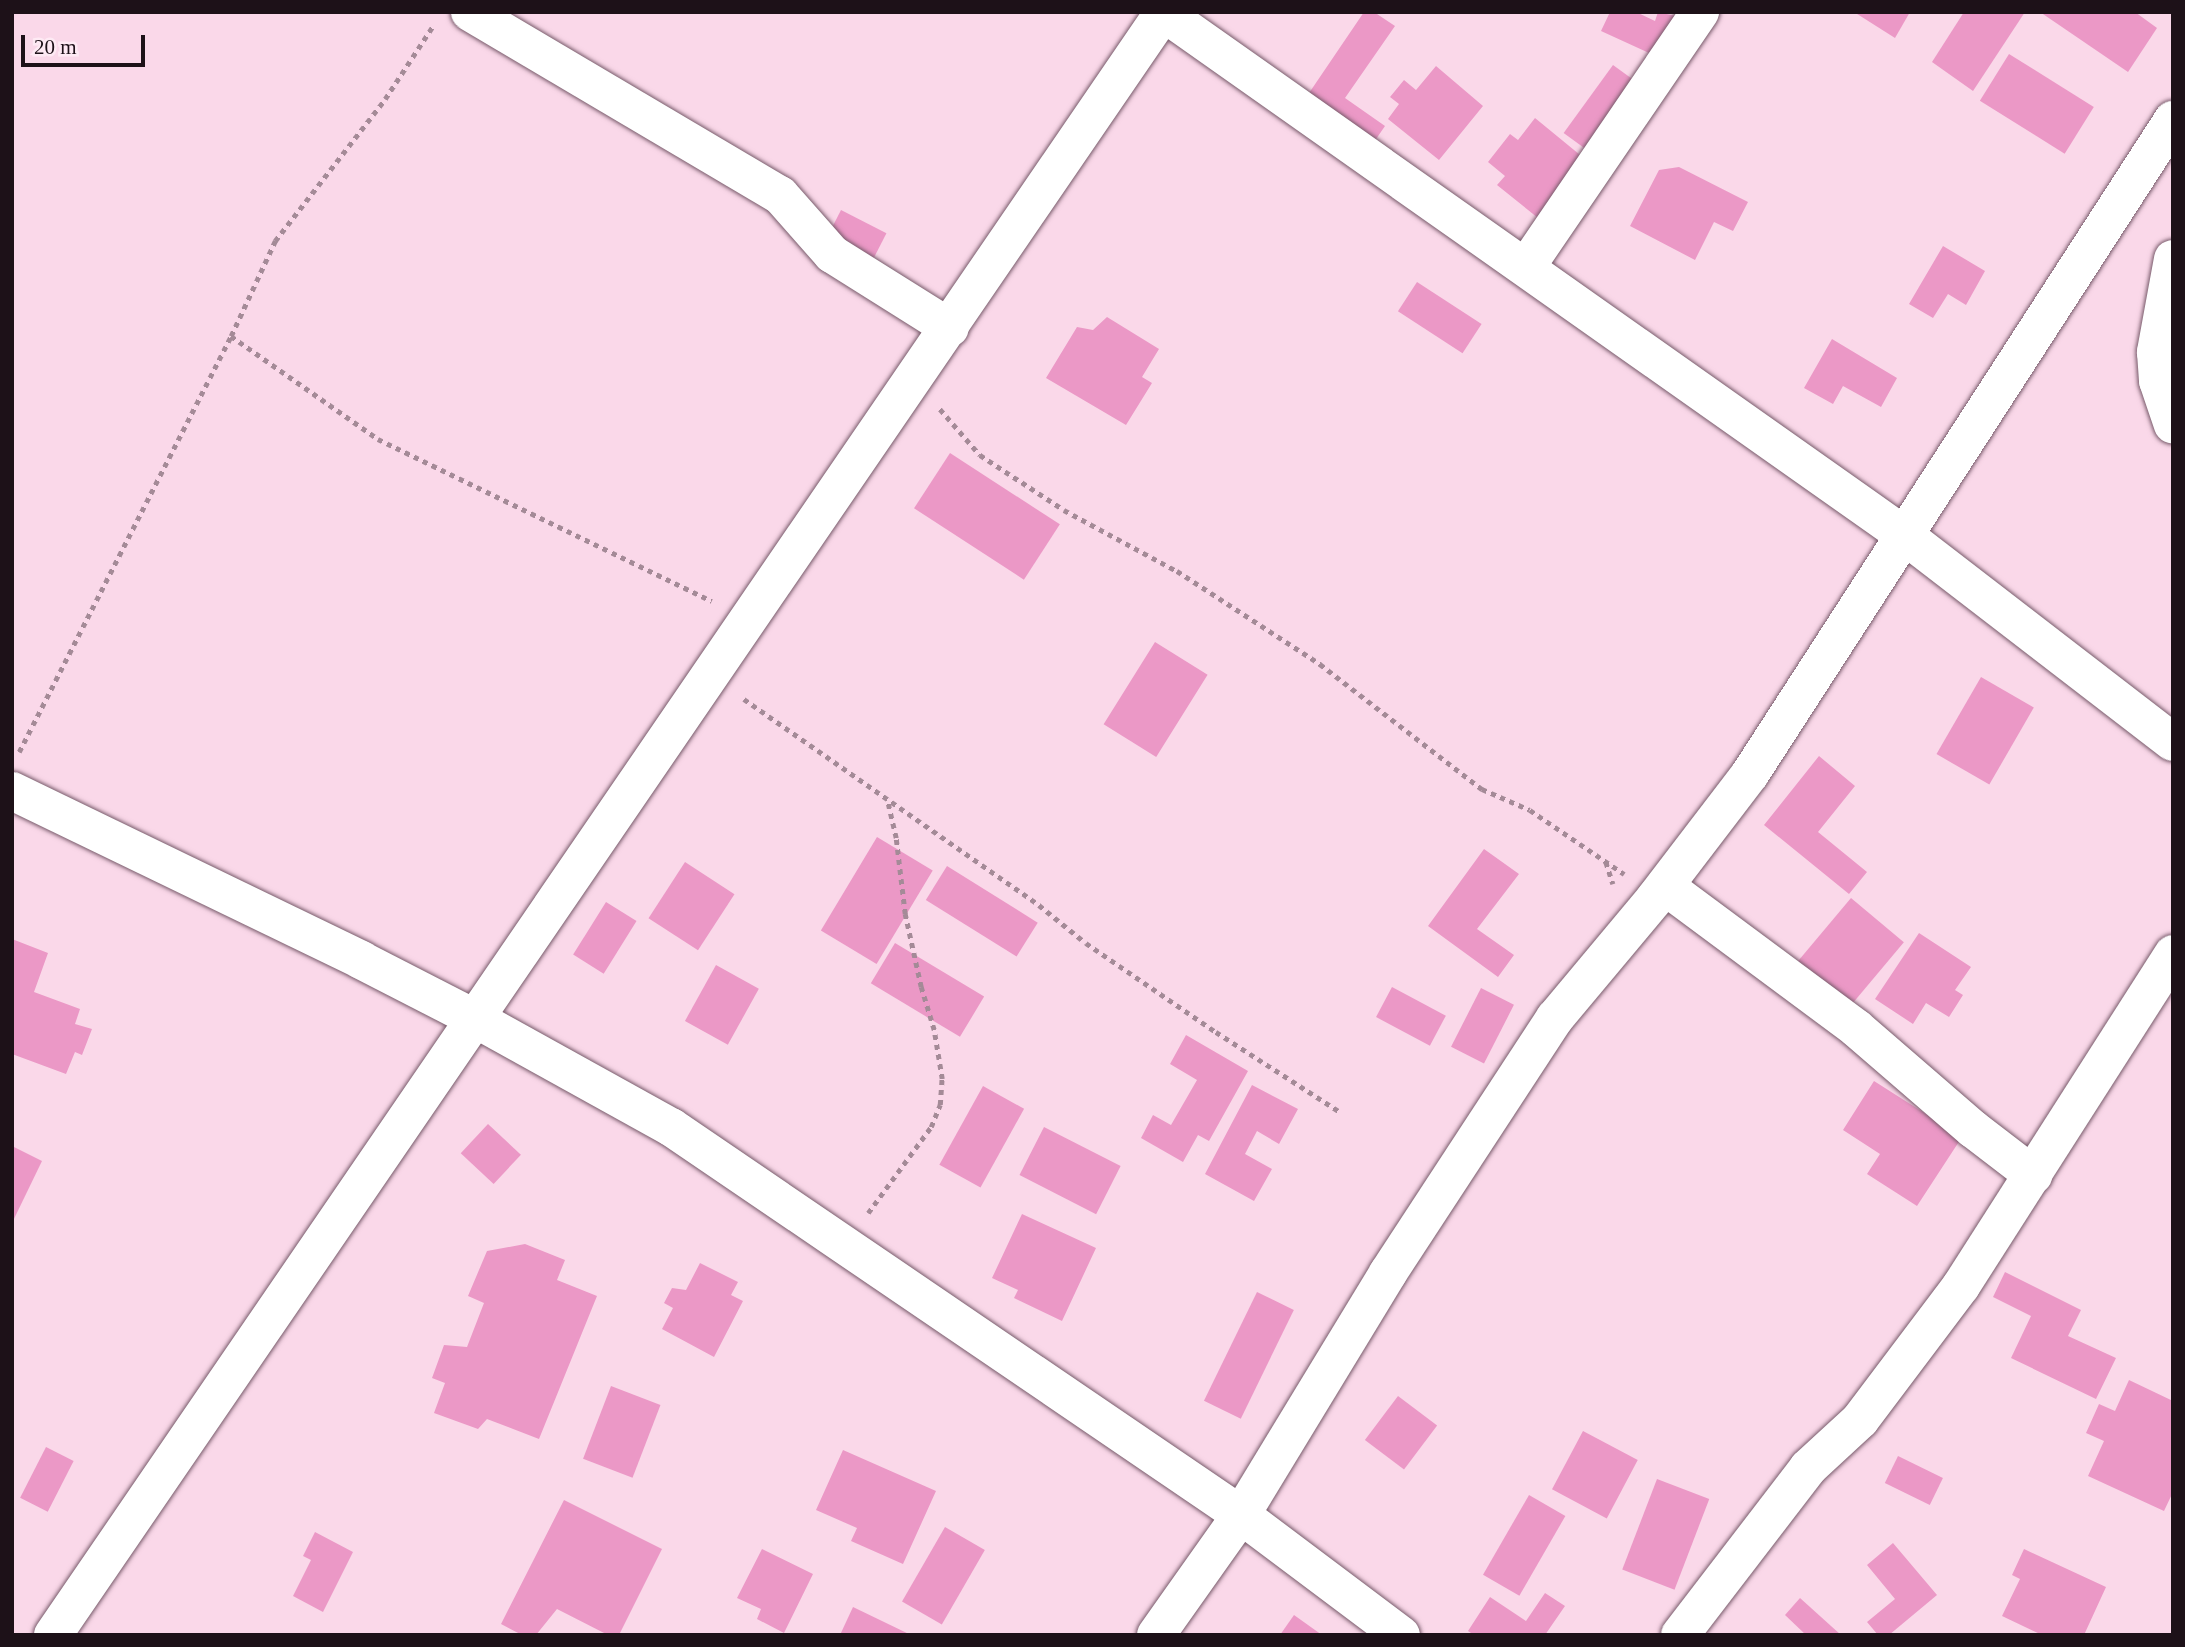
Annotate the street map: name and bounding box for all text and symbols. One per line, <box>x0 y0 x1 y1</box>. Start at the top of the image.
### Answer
scale bar <box>24 21 149 65</box>
text: 20 m <box>34 35 77 59</box>

